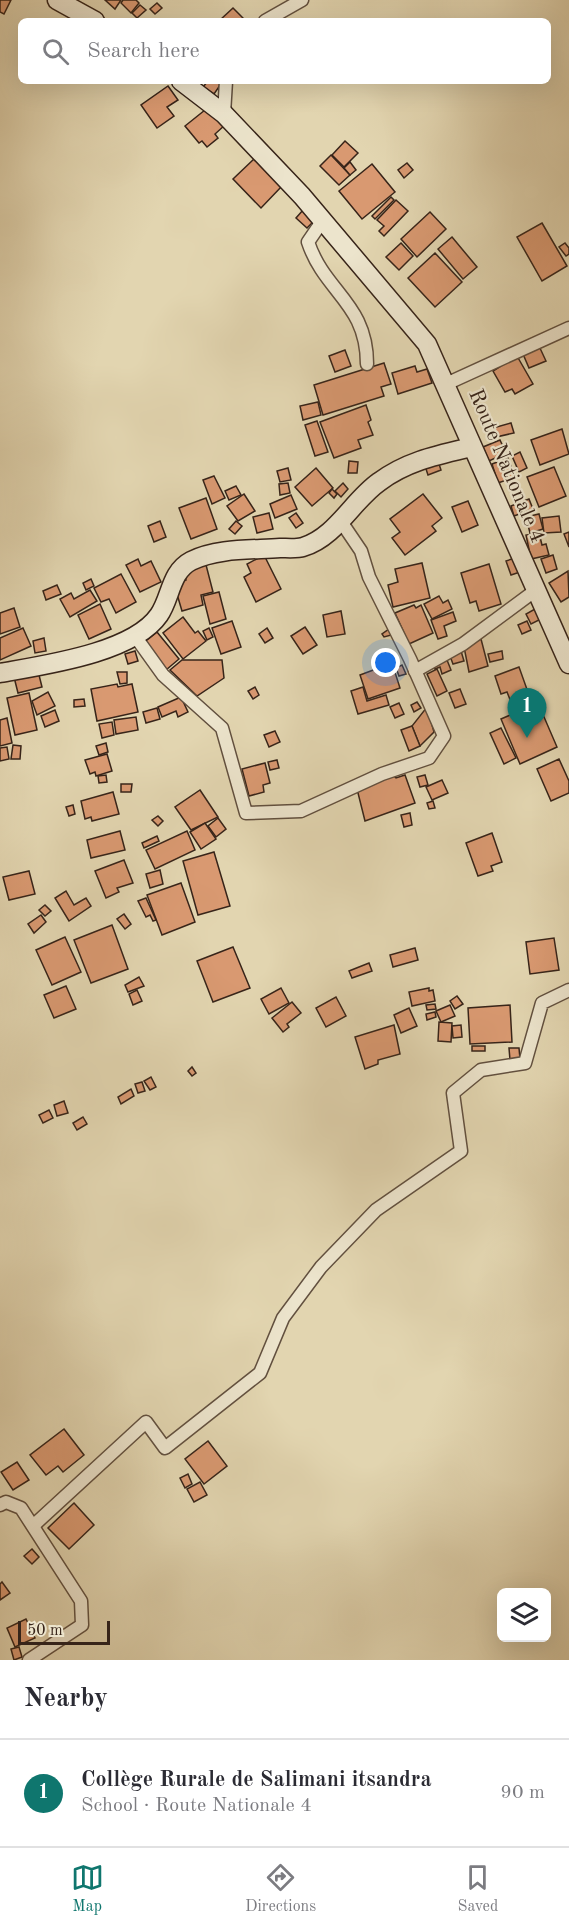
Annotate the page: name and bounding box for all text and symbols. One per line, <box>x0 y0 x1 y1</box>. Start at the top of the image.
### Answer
search box <box>18 18 551 84</box>
icon: search <box>39 35 72 68</box>
text: Search here <box>87 40 200 62</box>
street label: Route Nationale 4 <box>464 386 548 546</box>
your location <box>371 648 400 677</box>
pin: 1 <box>508 688 546 738</box>
map controls <box>497 1588 551 1642</box>
button: layers <box>497 1588 551 1642</box>
scale bar <box>18 1618 110 1646</box>
text: 50 m <box>27 1623 63 1639</box>
text: Nearby <box>24 1686 108 1712</box>
text: Collège Rurale de Salimani itsandra <box>81 1769 432 1791</box>
text: 1 <box>38 1783 49 1803</box>
text: 90 m <box>500 1783 545 1803</box>
text: School · Route Nationale 4 <box>81 1796 312 1816</box>
tab: Map <box>71 1861 104 1917</box>
tab: Directions <box>245 1861 316 1917</box>
tab: Saved <box>458 1861 498 1917</box>

